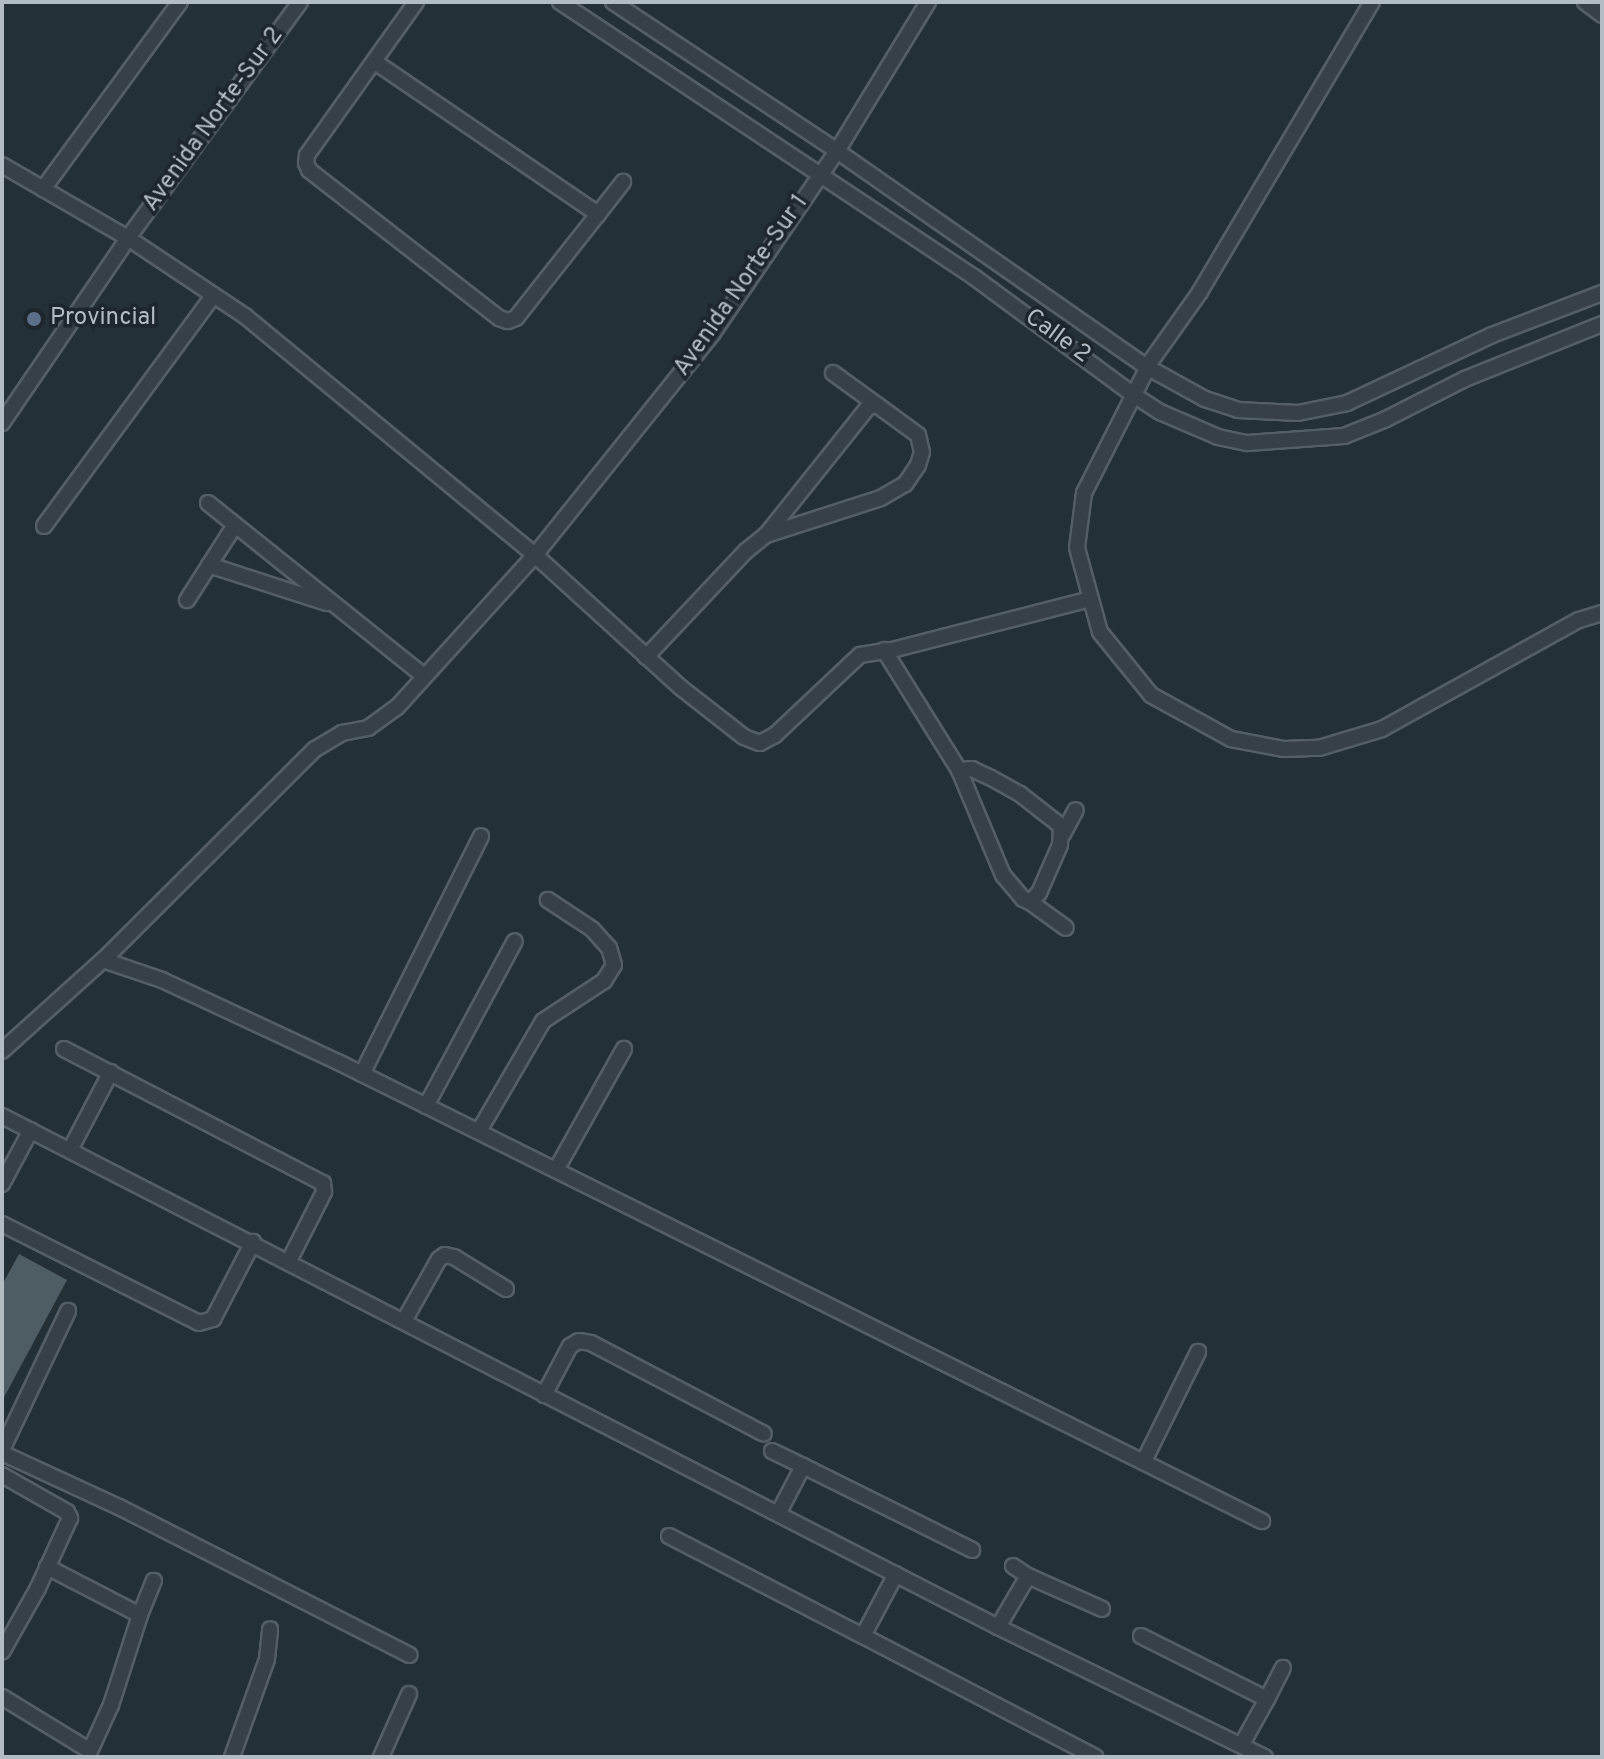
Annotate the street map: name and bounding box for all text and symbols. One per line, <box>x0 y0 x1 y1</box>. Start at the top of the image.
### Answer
street label: Avenida Norte-Sur 2 <box>137 22 291 218</box>
street label: Avenida Norte-Sur 1 <box>669 190 815 382</box>
street label: Calle 2 <box>1019 304 1095 370</box>
place label: Provincial <box>50 305 156 333</box>
marker: Provincial <box>25 310 43 328</box>

